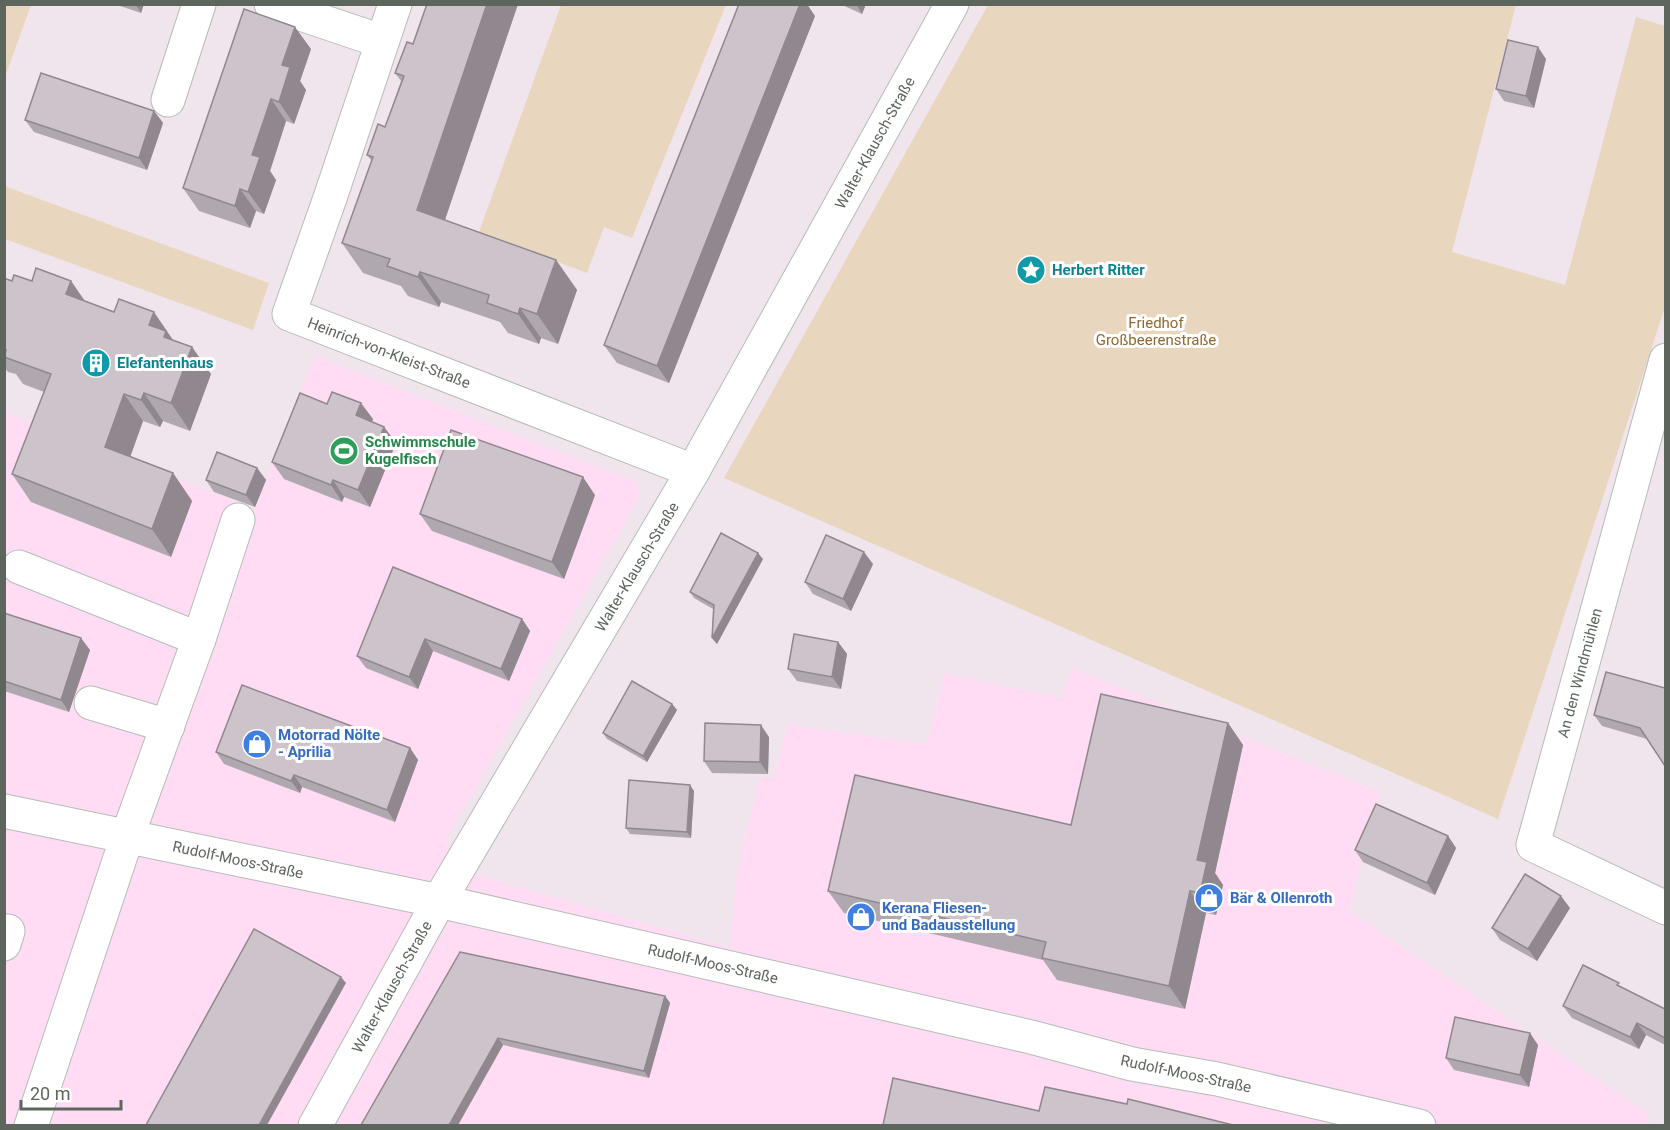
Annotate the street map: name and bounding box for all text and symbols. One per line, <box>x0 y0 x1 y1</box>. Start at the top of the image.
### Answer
street label: Walter-Klausch-Straße <box>831 74 919 212</box>
place icon: Herbert Ritter <box>1015 254 1047 286</box>
place label: Herbert Ritter <box>1052 261 1145 279</box>
street label: Heinrich-von-Kleist-Straße <box>305 314 473 392</box>
park label: Friedhof Großbeerenstraße <box>1096 314 1216 349</box>
building icon: Elefantenhaus <box>80 347 112 379</box>
place label: Elefantenhaus <box>117 354 214 372</box>
place label: Schwimmschule Kugelfisch <box>365 433 476 468</box>
sports icon: Schwimmschule Kugelfisch <box>328 435 360 467</box>
street label: Walter-Klausch-Straße <box>591 499 683 635</box>
street label: An den Windmühlen <box>1554 606 1606 740</box>
place label: Motorrad Nölte - Aprilia <box>278 726 380 761</box>
shop icon: Motorrad Nölte - Aprilia <box>241 728 273 760</box>
street label: Rudolf-Moos-Straße <box>171 837 305 883</box>
shop icon: Bär & Ollenroth <box>1193 882 1225 914</box>
place label: Bär & Ollenroth <box>1230 889 1332 907</box>
place label: Kerana Fliesen- und Badausstellung <box>882 899 1015 934</box>
shop icon: Kerana Fliesen- und Badausstellung <box>845 901 877 933</box>
street label: Walter-Klausch-Straße <box>348 918 436 1056</box>
street label: Rudolf-Moos-Straße <box>646 940 780 988</box>
street label: Rudolf-Moos-Straße <box>1119 1051 1253 1097</box>
scale bar <box>21 1073 122 1111</box>
text: 20 m <box>30 1083 70 1104</box>

